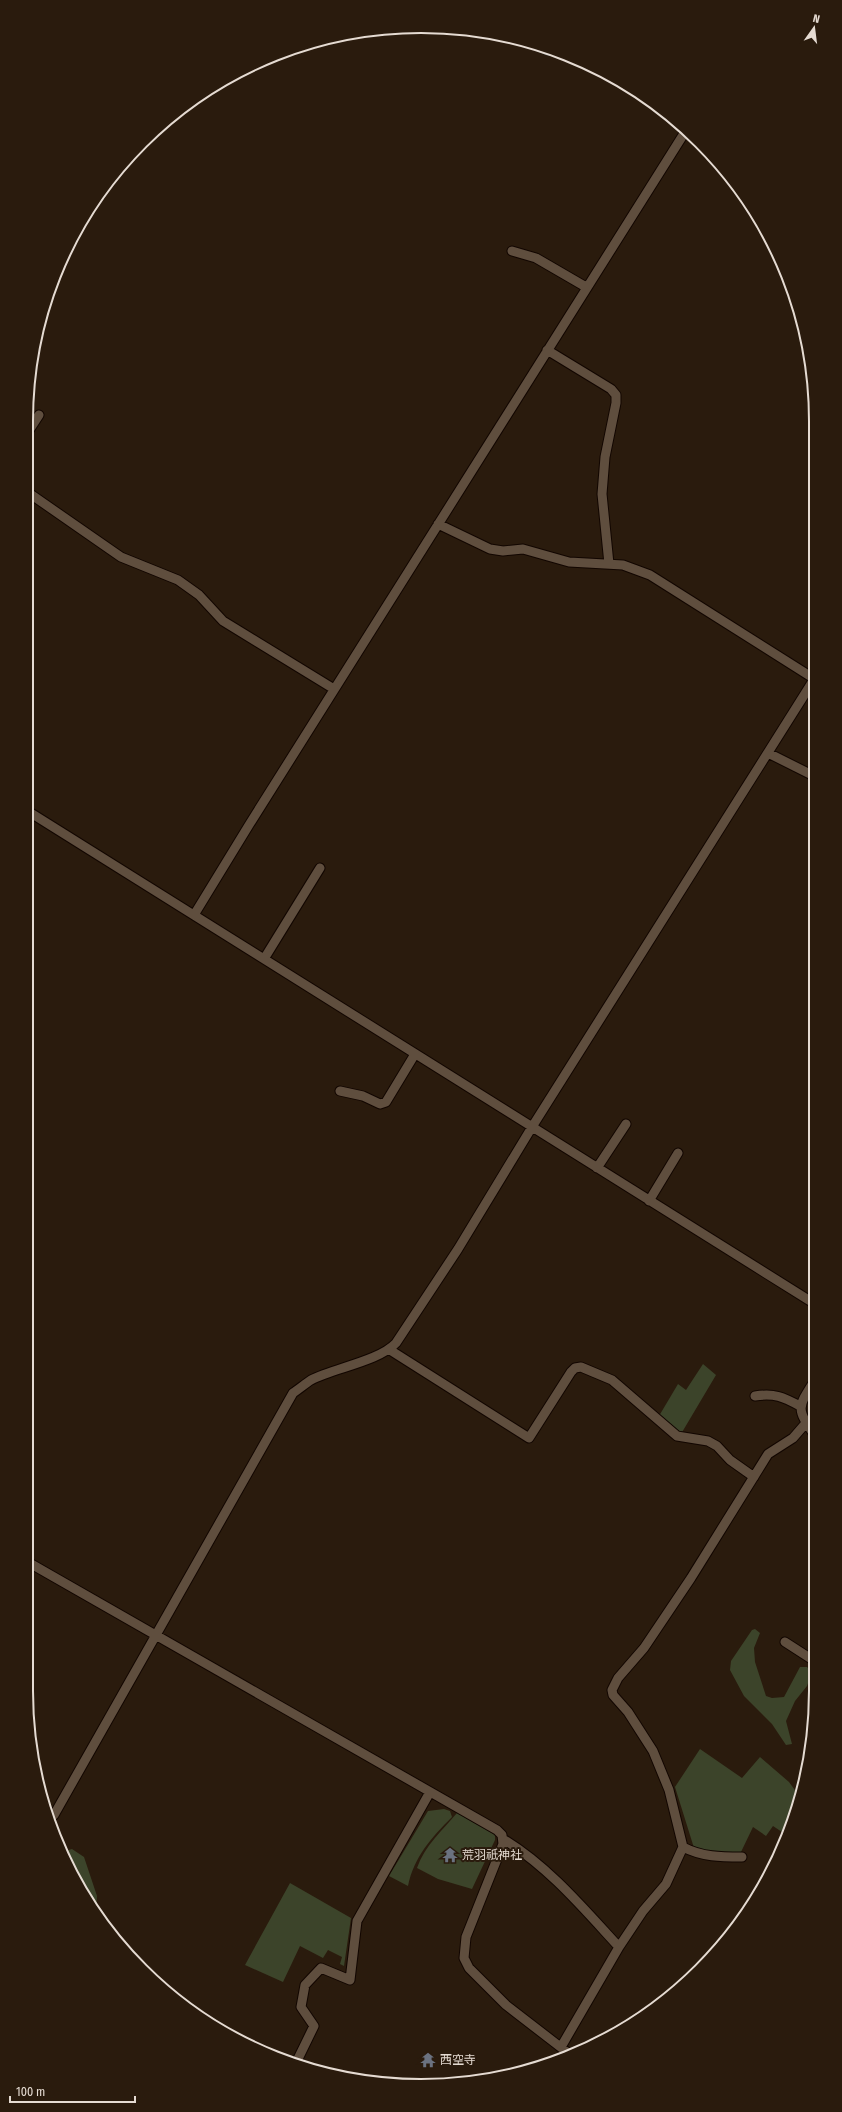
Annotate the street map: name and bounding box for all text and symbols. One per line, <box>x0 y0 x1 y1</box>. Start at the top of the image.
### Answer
north arrow <box>794 8 834 48</box>
text: N <box>812 12 821 26</box>
temple icon: 荒羽祇神社 <box>441 1846 459 1864</box>
place label: 荒羽祇神社 <box>462 1848 522 1862</box>
temple icon: 西空寺 <box>419 2051 437 2069</box>
place label: 西空寺 <box>440 2053 476 2067</box>
scale bar <box>10 2078 135 2104</box>
text: 100 m <box>16 2085 45 2099</box>

